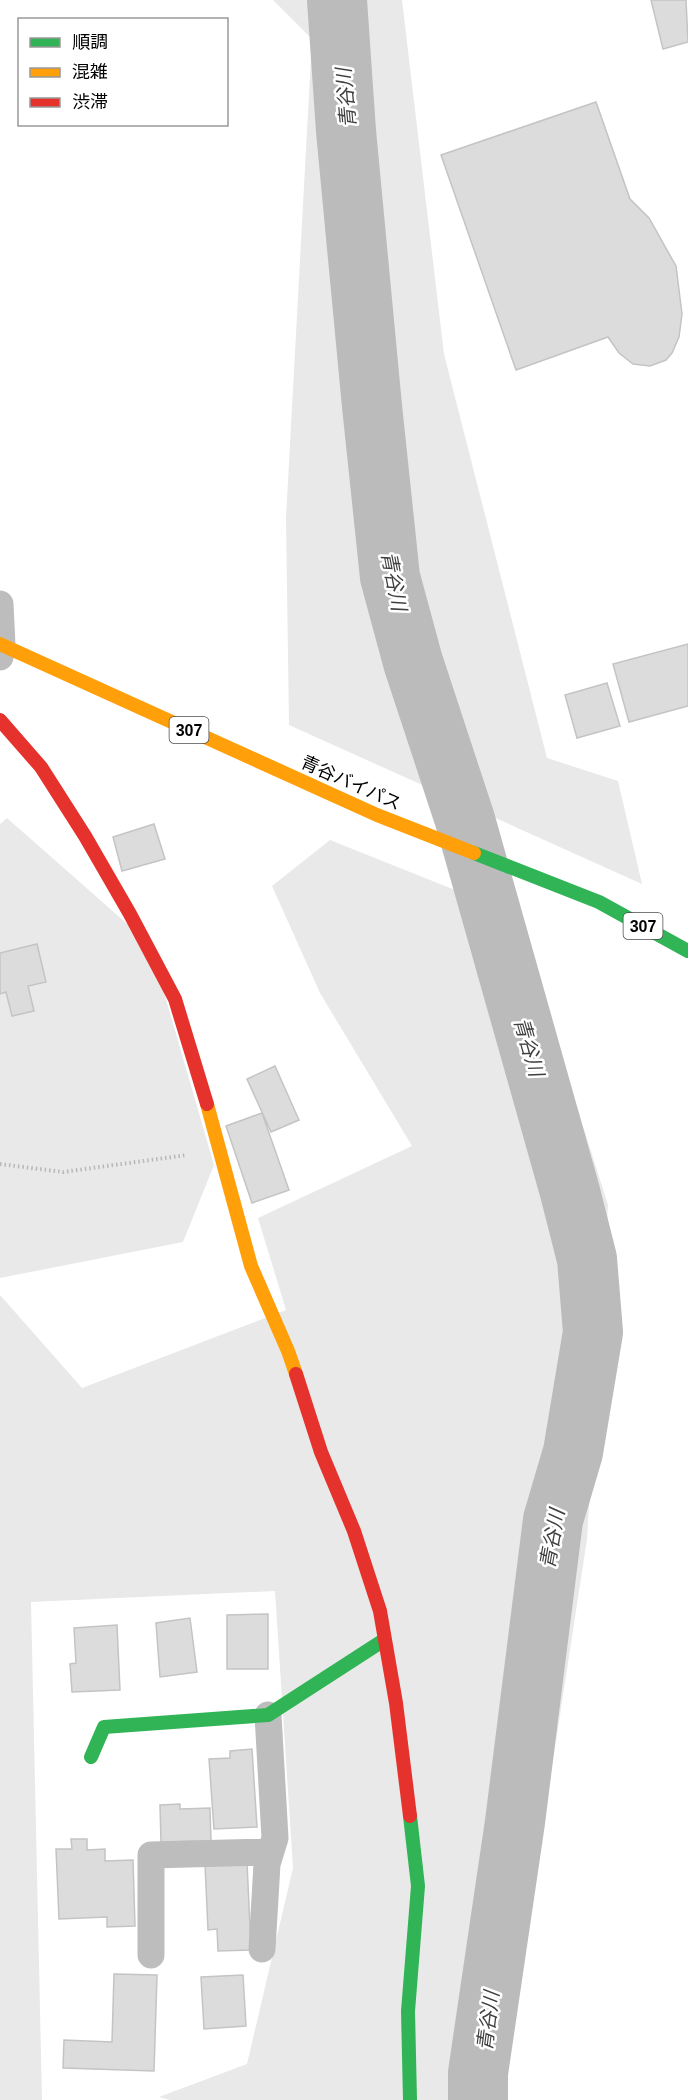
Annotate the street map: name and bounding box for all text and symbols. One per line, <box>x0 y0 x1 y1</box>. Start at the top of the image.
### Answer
legend <box>18 18 228 126</box>
text: 順調 <box>72 32 108 52</box>
text: 混雑 <box>72 62 108 82</box>
water label: 青谷川 <box>332 65 360 129</box>
text: 渋滞 <box>72 92 108 112</box>
water label: 青谷川 <box>377 549 411 615</box>
road number: 307 <box>170 717 208 743</box>
street label: 青谷バイパス <box>298 752 404 814</box>
road number: 307 <box>624 913 662 939</box>
water label: 青谷川 <box>510 1015 548 1081</box>
water label: 青谷川 <box>536 1506 568 1570</box>
water label: 青谷川 <box>473 1988 503 2052</box>

